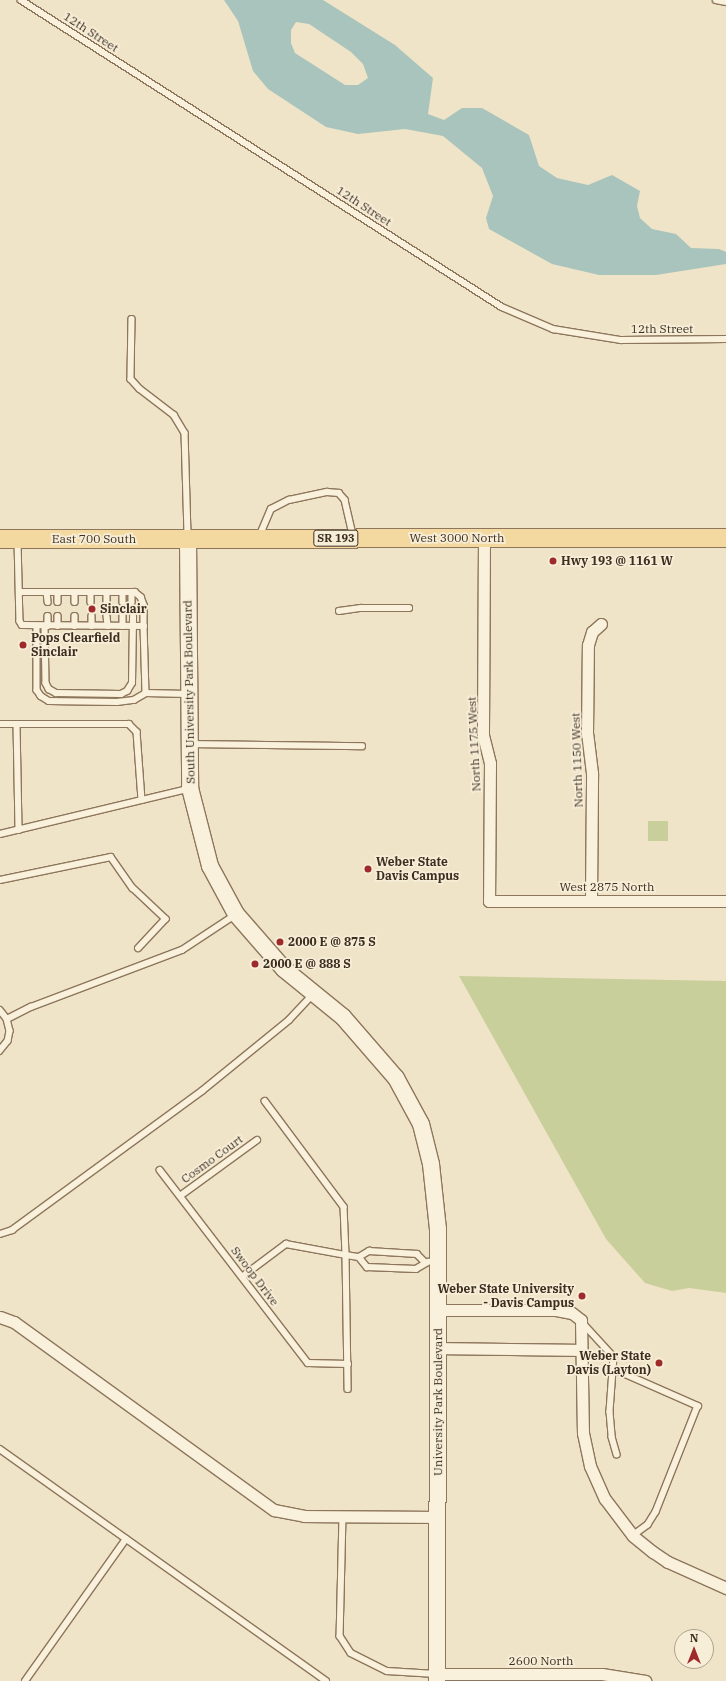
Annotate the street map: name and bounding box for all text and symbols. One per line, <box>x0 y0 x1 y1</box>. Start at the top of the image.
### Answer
street label: 12th Street <box>61 9 121 55</box>
street label: 12th Street <box>334 183 394 229</box>
street label: 12th Street <box>631 322 693 336</box>
road number: SR 193 <box>313 529 359 547</box>
street label: West 3000 North <box>409 531 505 545</box>
street label: East 700 South <box>52 532 136 546</box>
place label: Hwy 193 @ 1161 W <box>561 554 673 568</box>
marker: Hwy 193 @ 1161 W <box>548 556 558 566</box>
street label: South University Park Boulevard <box>180 600 198 784</box>
place label: Sinclair <box>100 602 147 616</box>
marker: Sinclair <box>87 604 97 614</box>
place label: Pops Clearfield Sinclair <box>31 631 120 659</box>
marker: Pops Clearfield Sinclair <box>18 640 28 650</box>
street label: North 1175 West <box>464 696 484 792</box>
street label: North 1150 West <box>568 712 586 808</box>
place label: Weber State Davis Campus <box>376 855 459 883</box>
marker: Weber State Davis Campus <box>363 864 373 874</box>
street label: West 2875 North <box>559 880 655 894</box>
place label: 2000 E @ 875 S <box>288 935 376 949</box>
marker: 2000 E @ 875 S <box>275 937 285 947</box>
place label: 2000 E @ 888 S <box>263 957 351 971</box>
marker: 2000 E @ 888 S <box>250 959 260 969</box>
street label: Cosmo Court <box>178 1132 246 1186</box>
street label: Swoop Drive <box>228 1244 282 1308</box>
place label: Weber State University - Davis Campus <box>437 1282 574 1310</box>
marker: Weber State University - Davis Campus <box>577 1291 587 1301</box>
street label: University Park Boulevard <box>431 1328 445 1476</box>
place label: Weber State Davis (Layton) <box>567 1349 651 1377</box>
marker: Weber State Davis (Layton) <box>654 1358 664 1368</box>
north arrow <box>674 1629 714 1669</box>
text: N <box>690 1631 698 1645</box>
street label: 2600 North <box>509 1654 573 1668</box>

